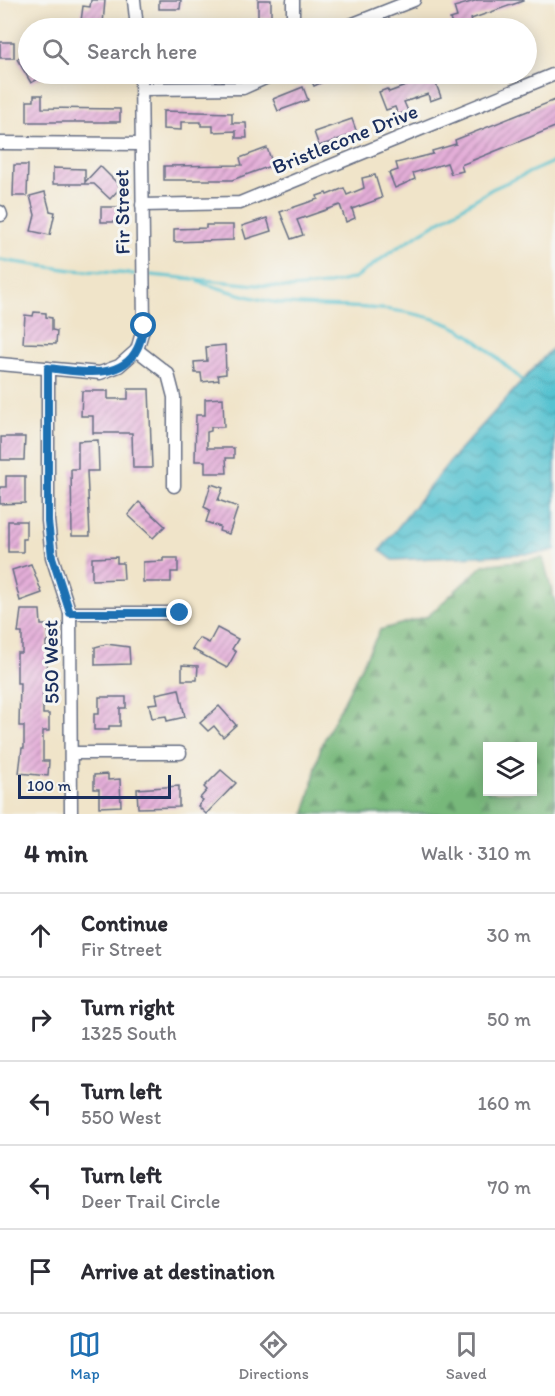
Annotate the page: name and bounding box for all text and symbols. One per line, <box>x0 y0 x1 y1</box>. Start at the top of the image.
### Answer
search box <box>18 18 537 84</box>
icon: search <box>39 35 72 68</box>
text: Search here <box>87 38 197 65</box>
street label: Bristlecone Drive <box>268 98 421 179</box>
street label: Fir Street <box>108 169 135 255</box>
route start <box>130 312 156 338</box>
route end <box>166 599 192 625</box>
street label: 550 West <box>37 620 64 704</box>
map controls <box>483 742 537 796</box>
button: layers <box>483 742 537 796</box>
scale bar <box>18 772 171 800</box>
text: 100 m <box>27 776 71 795</box>
text: 4 min <box>24 837 88 869</box>
text: Walk · 310 m <box>421 841 531 865</box>
text: Continue <box>81 910 168 937</box>
icon: ahead <box>24 919 57 952</box>
text: 30 m <box>486 923 531 947</box>
text: Fir Street <box>81 937 162 961</box>
text: Turn right <box>81 994 175 1021</box>
icon: right <box>24 1003 57 1036</box>
text: 50 m <box>487 1007 531 1031</box>
text: 1325 South <box>81 1021 177 1045</box>
text: Turn left <box>81 1078 162 1105</box>
icon: left <box>24 1087 57 1120</box>
text: 160 m <box>478 1091 531 1115</box>
text: 550 West <box>81 1105 161 1129</box>
text: Turn left <box>81 1162 162 1189</box>
icon: left <box>24 1171 57 1204</box>
text: 70 m <box>487 1175 531 1199</box>
text: Deer Trail Circle <box>81 1189 220 1213</box>
icon: arrive <box>24 1255 57 1288</box>
text: Arrive at destination <box>81 1258 275 1285</box>
tab: Map <box>68 1328 101 1383</box>
tab: Directions <box>238 1328 309 1383</box>
tab: Saved <box>446 1328 487 1383</box>

